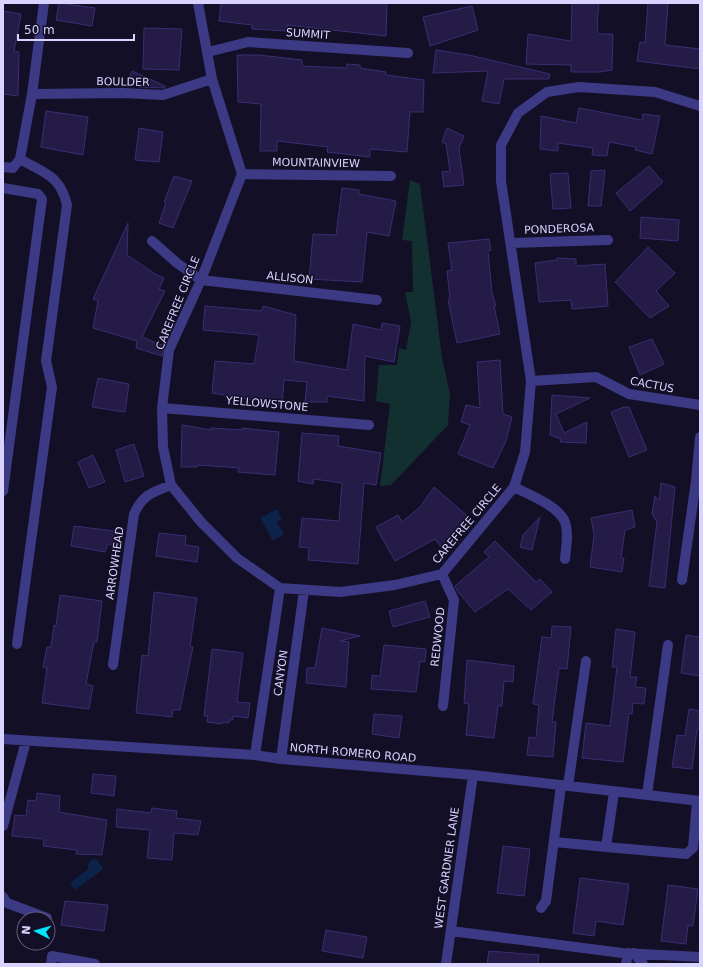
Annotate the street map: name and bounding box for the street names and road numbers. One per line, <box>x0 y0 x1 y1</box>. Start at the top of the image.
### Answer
street label: SUMMIT <box>286 26 331 42</box>
street label: BOULDER <box>96 75 150 89</box>
street label: MOUNTAINVIEW <box>272 156 360 170</box>
street label: PONDEROSA <box>524 221 595 237</box>
street label: CAREFREE CIRCLE <box>153 254 203 352</box>
street label: ALLISON <box>266 269 314 287</box>
street label: CACTUS <box>629 374 675 396</box>
street label: YELLOWSTONE <box>224 394 309 414</box>
street label: CAREFREE CIRCLE <box>430 482 504 566</box>
street label: ARROWHEAD <box>103 526 127 600</box>
street label: REDWOOD <box>428 607 448 667</box>
street label: CANYON <box>271 649 291 697</box>
street label: NORTH ROMERO ROAD <box>289 741 417 765</box>
street label: WEST GARDNER LANE <box>432 806 462 930</box>

